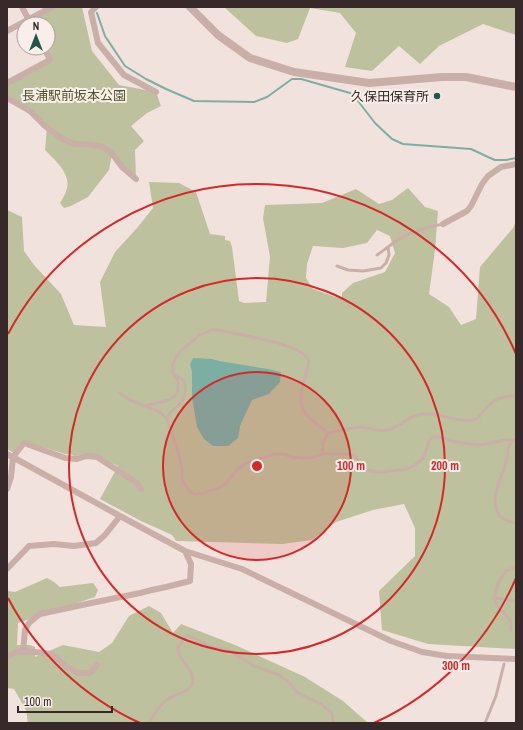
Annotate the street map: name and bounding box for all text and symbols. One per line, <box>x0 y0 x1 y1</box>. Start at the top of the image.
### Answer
north arrow <box>16 16 56 56</box>
text: N <box>33 19 39 33</box>
park label: 長浦駅前坂本公園 <box>22 87 126 104</box>
place label: 久保田保育所 <box>351 88 429 105</box>
marker: 久保田保育所 <box>432 91 442 101</box>
text: 100 m <box>337 458 365 474</box>
text: 200 m <box>431 458 459 474</box>
centre of rings <box>250 459 264 473</box>
text: 300 m <box>442 658 470 674</box>
scale bar <box>18 688 112 714</box>
text: 100 m <box>24 694 51 710</box>

